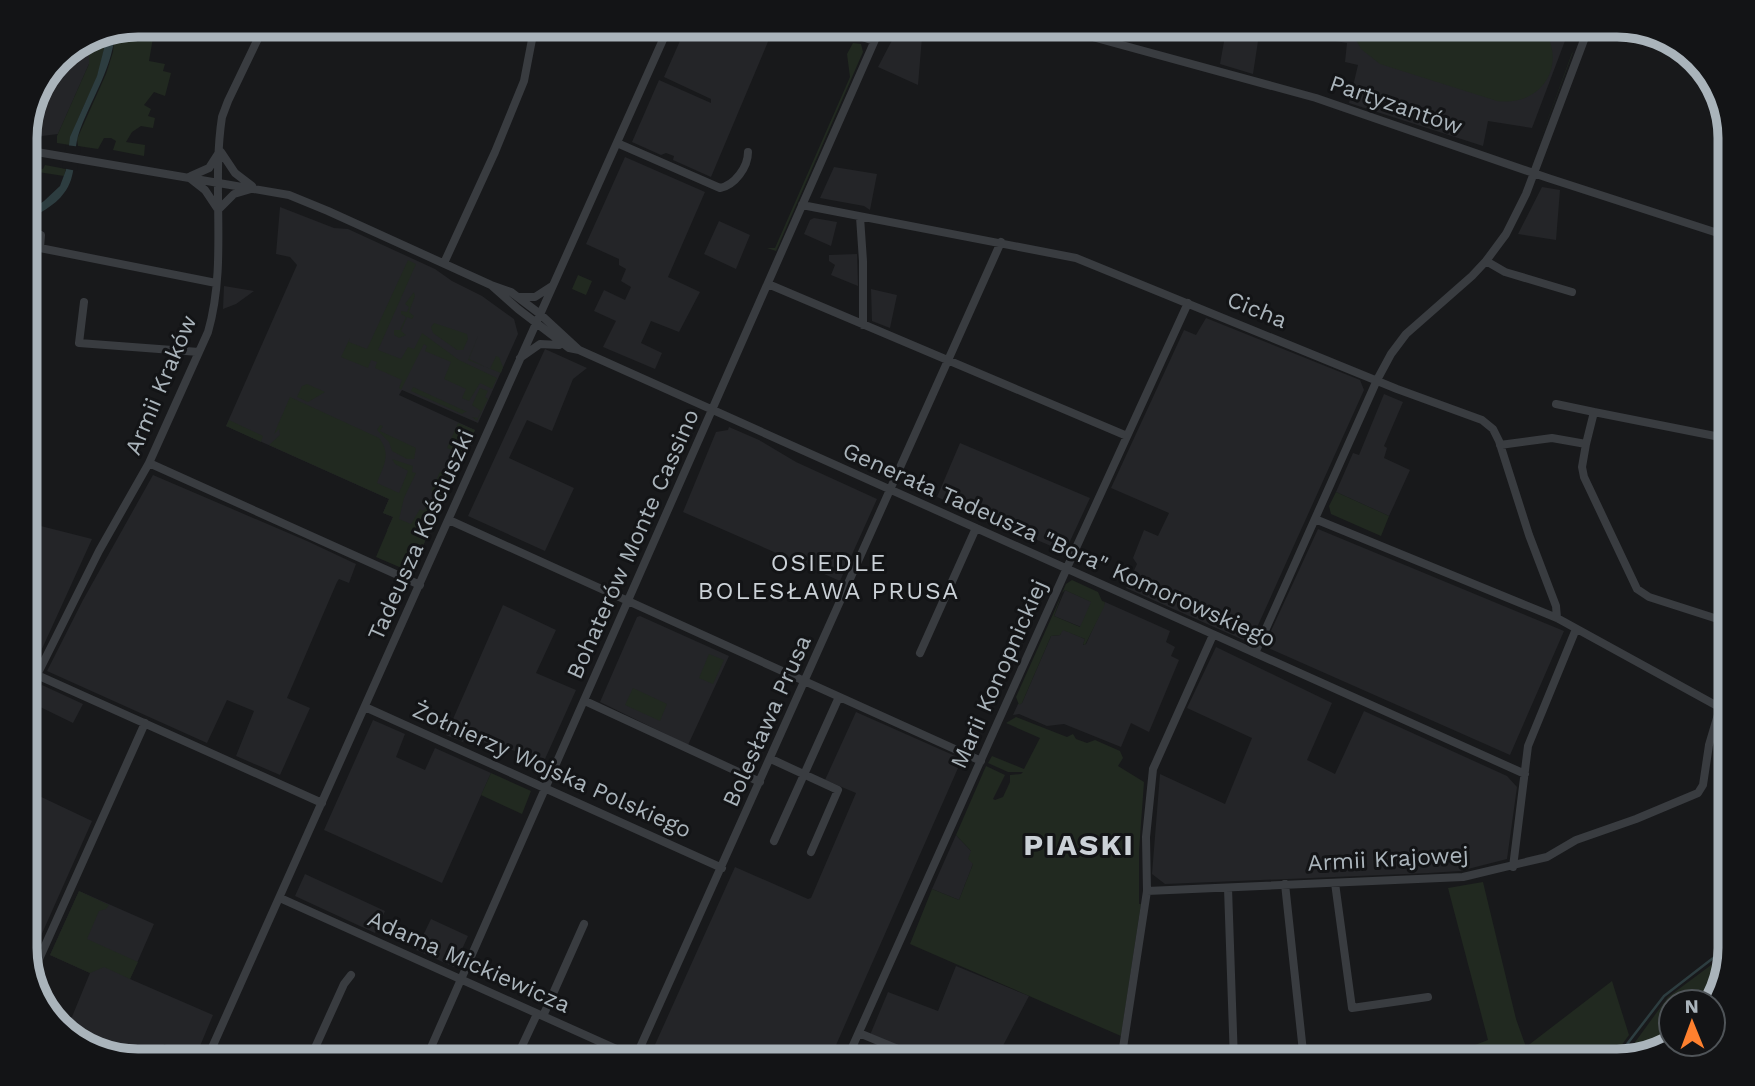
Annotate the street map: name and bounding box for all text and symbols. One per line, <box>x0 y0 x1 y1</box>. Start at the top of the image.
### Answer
street label: Partyzantów <box>1326 70 1466 140</box>
street label: Cicha <box>1223 286 1291 334</box>
street label: Armii Kraków <box>119 311 203 459</box>
street label: Bohaterów Monte Cassino <box>561 405 705 683</box>
street label: Tadeusza Kościuszki <box>362 425 480 645</box>
street label: Generała Tadeusza "Bora" Komorowskiego <box>838 437 1280 653</box>
district label: OSIEDLE BOLESŁAWA PRUSA <box>698 549 960 605</box>
street label: Marii Konopnickiej <box>945 575 1053 773</box>
street label: Bolesława Prusa <box>717 631 817 811</box>
street label: Żołnierzy Wojska Polskiego <box>409 696 695 844</box>
district label: PIASKI <box>1023 827 1135 862</box>
street label: Armii Krajowej <box>1307 841 1469 877</box>
street label: Adama Mickiewicza <box>363 905 575 1019</box>
north arrow <box>1657 988 1727 1058</box>
text: N <box>1684 995 1699 1018</box>

